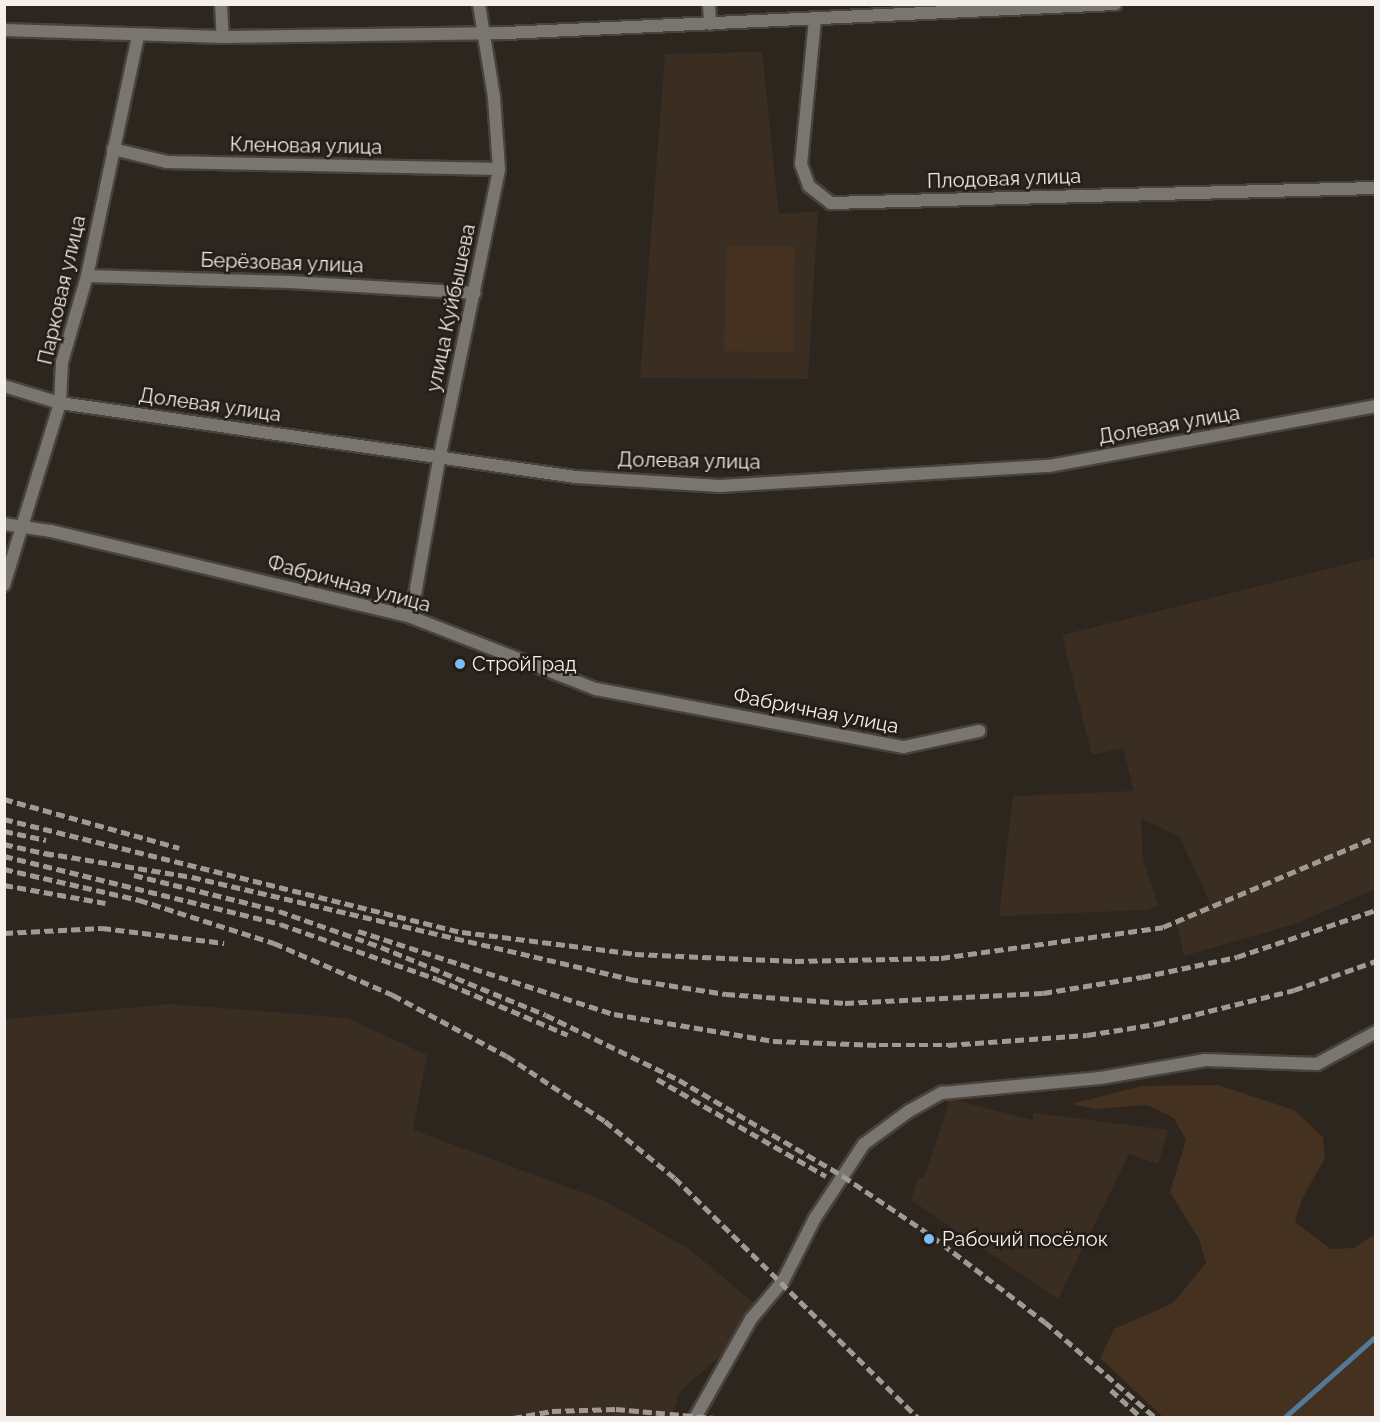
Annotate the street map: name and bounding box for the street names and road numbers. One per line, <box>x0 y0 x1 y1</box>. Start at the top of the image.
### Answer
street label: Кленовая улица <box>229 133 383 159</box>
street label: Плодовая улица <box>926 164 1082 194</box>
street label: Парковая улица <box>33 213 91 367</box>
street label: улица Куйбышева <box>421 222 481 394</box>
street label: Берёзовая улица <box>200 248 364 278</box>
street label: Долевая улица <box>137 383 283 427</box>
street label: Долевая улица <box>1096 401 1242 449</box>
street label: Долевая улица <box>617 448 761 474</box>
street label: Фабричная улица <box>265 551 433 617</box>
street label: Фабричная улица <box>731 683 901 739</box>

